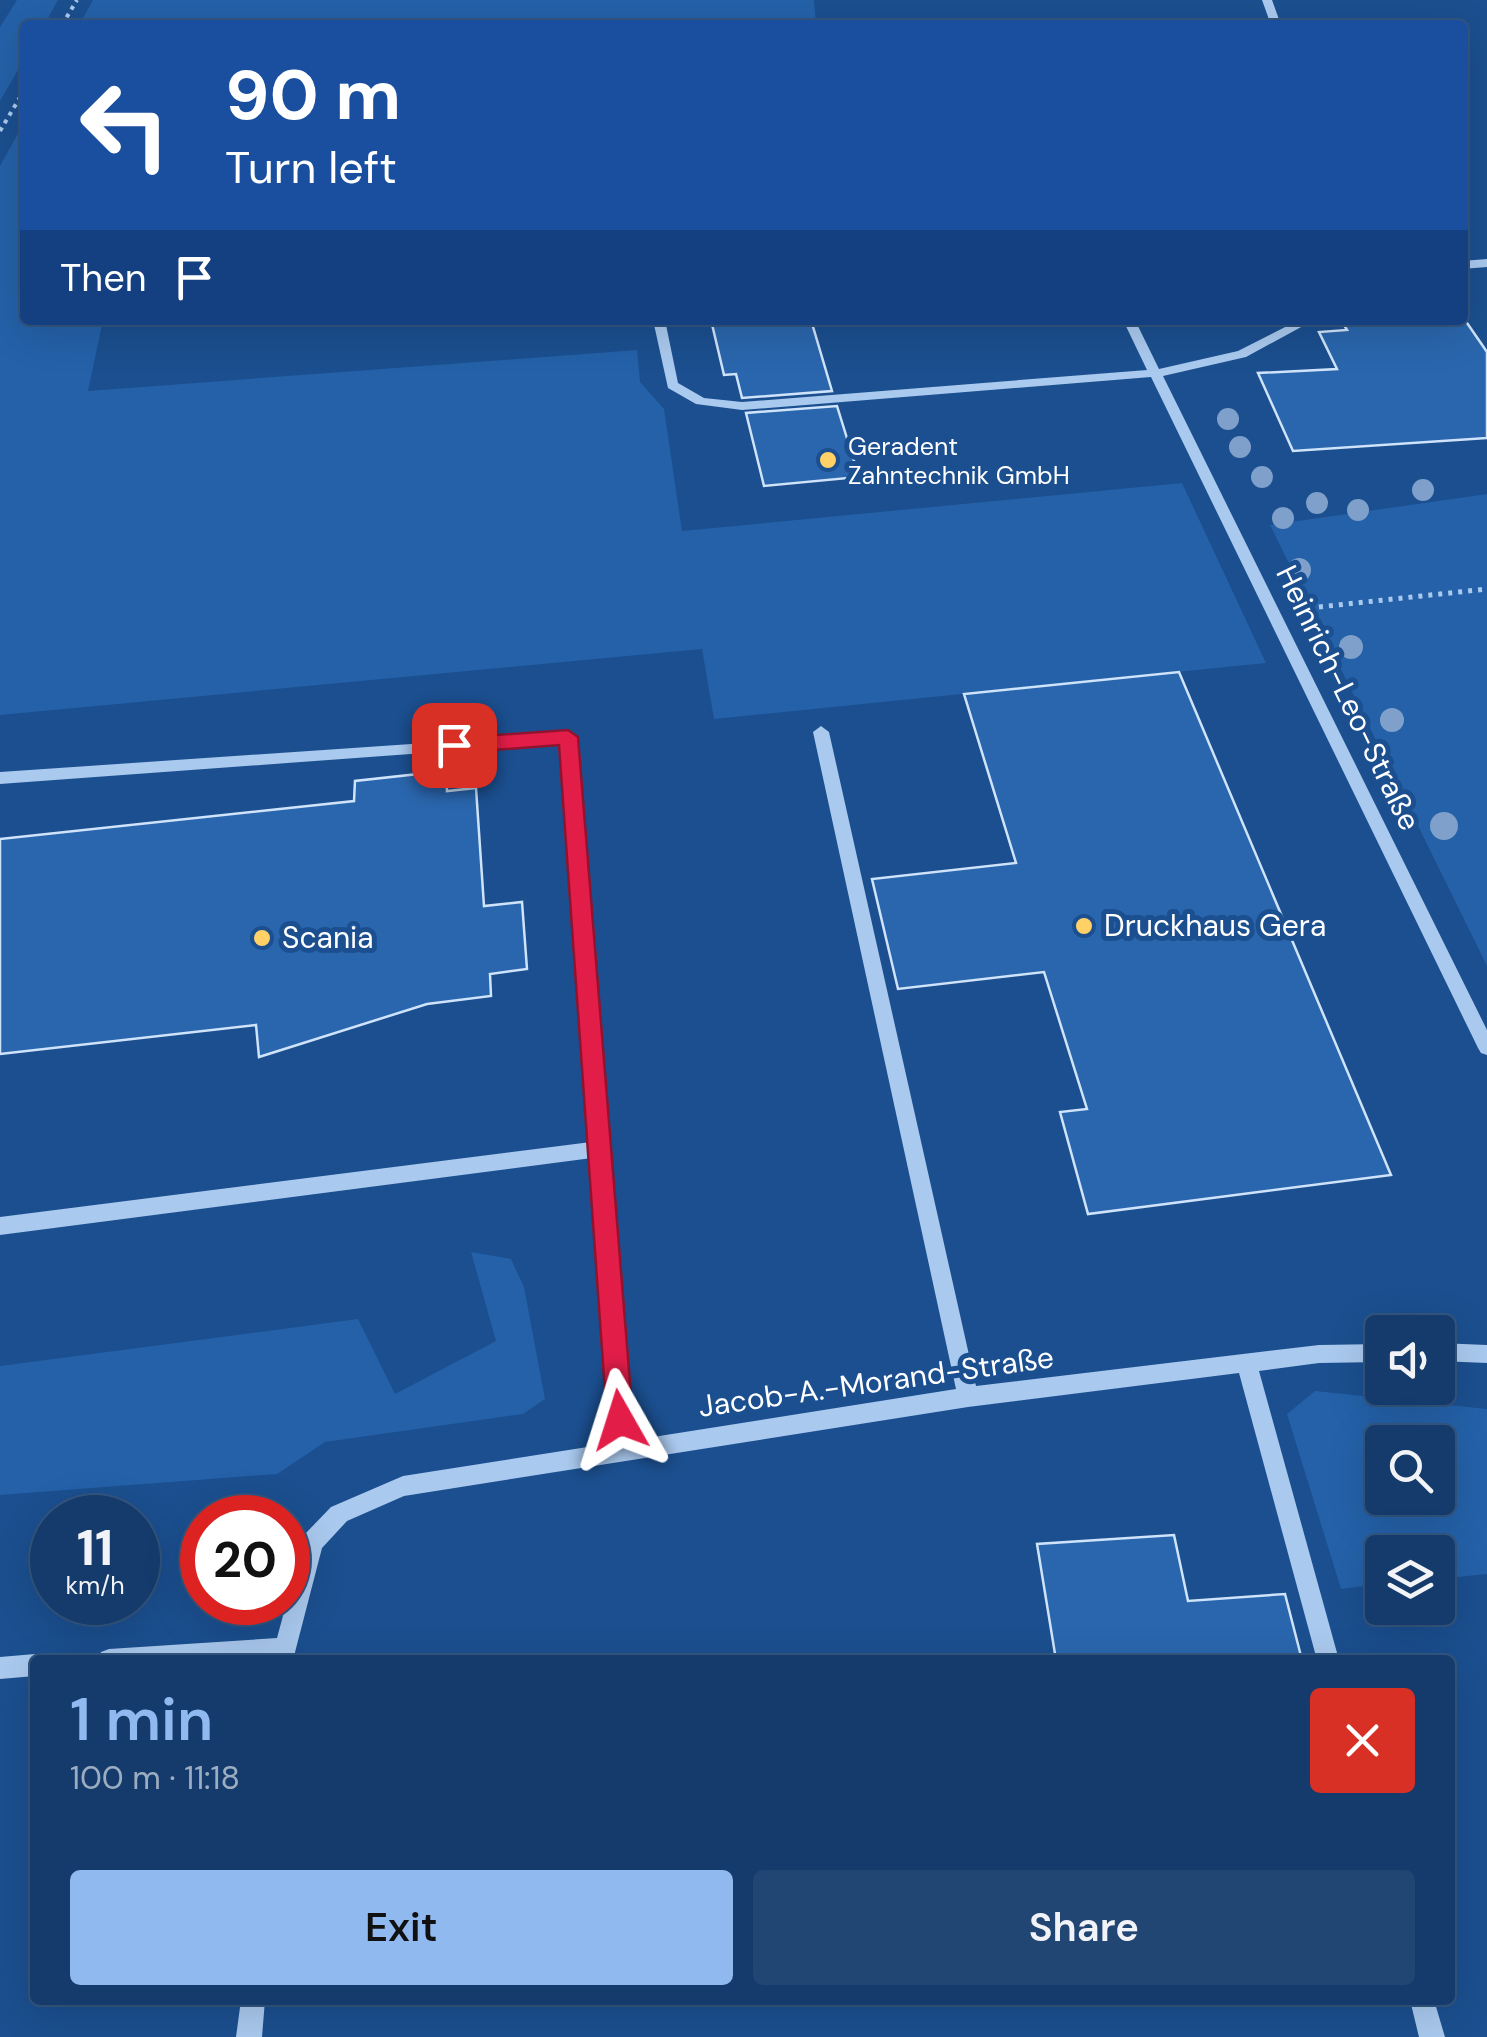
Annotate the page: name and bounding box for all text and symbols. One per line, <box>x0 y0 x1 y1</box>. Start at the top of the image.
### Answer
text: 90 m <box>225 50 401 141</box>
icon: left <box>60 60 190 190</box>
text: Turn left <box>225 138 397 197</box>
icon: arrive <box>167 250 222 305</box>
text: Then <box>60 253 147 303</box>
place label: Geradent Zahntechnik GmbH <box>848 430 1070 492</box>
marker: Geradent Zahntechnik GmbH <box>817 449 839 471</box>
street label: Heinrich-Leo-Straße <box>1267 559 1430 837</box>
pin <box>412 703 497 788</box>
icon: arrive <box>427 718 482 773</box>
place label: Druckhaus Gera <box>1104 906 1326 945</box>
marker: Druckhaus Gera <box>1073 915 1095 937</box>
place label: Scania <box>282 918 374 957</box>
marker: Scania <box>251 927 273 949</box>
map controls <box>1365 1315 1455 1625</box>
button: sound <box>1365 1315 1455 1405</box>
street label: Jacob-A.-Morand-Straße <box>696 1337 1056 1426</box>
position arrow <box>568 1368 672 1472</box>
button: search <box>1365 1425 1455 1515</box>
speed limit sign: 20 <box>180 1495 310 1625</box>
text: 11 <box>77 1515 113 1581</box>
button: layers <box>1365 1535 1455 1625</box>
text: km/h <box>65 1569 125 1602</box>
text: 1 min <box>70 1680 213 1759</box>
button: close <box>1310 1688 1415 1793</box>
text: 100 m · 11:18 <box>70 1757 240 1799</box>
button: Exit <box>70 1870 733 1985</box>
button: Share <box>753 1870 1415 1985</box>

